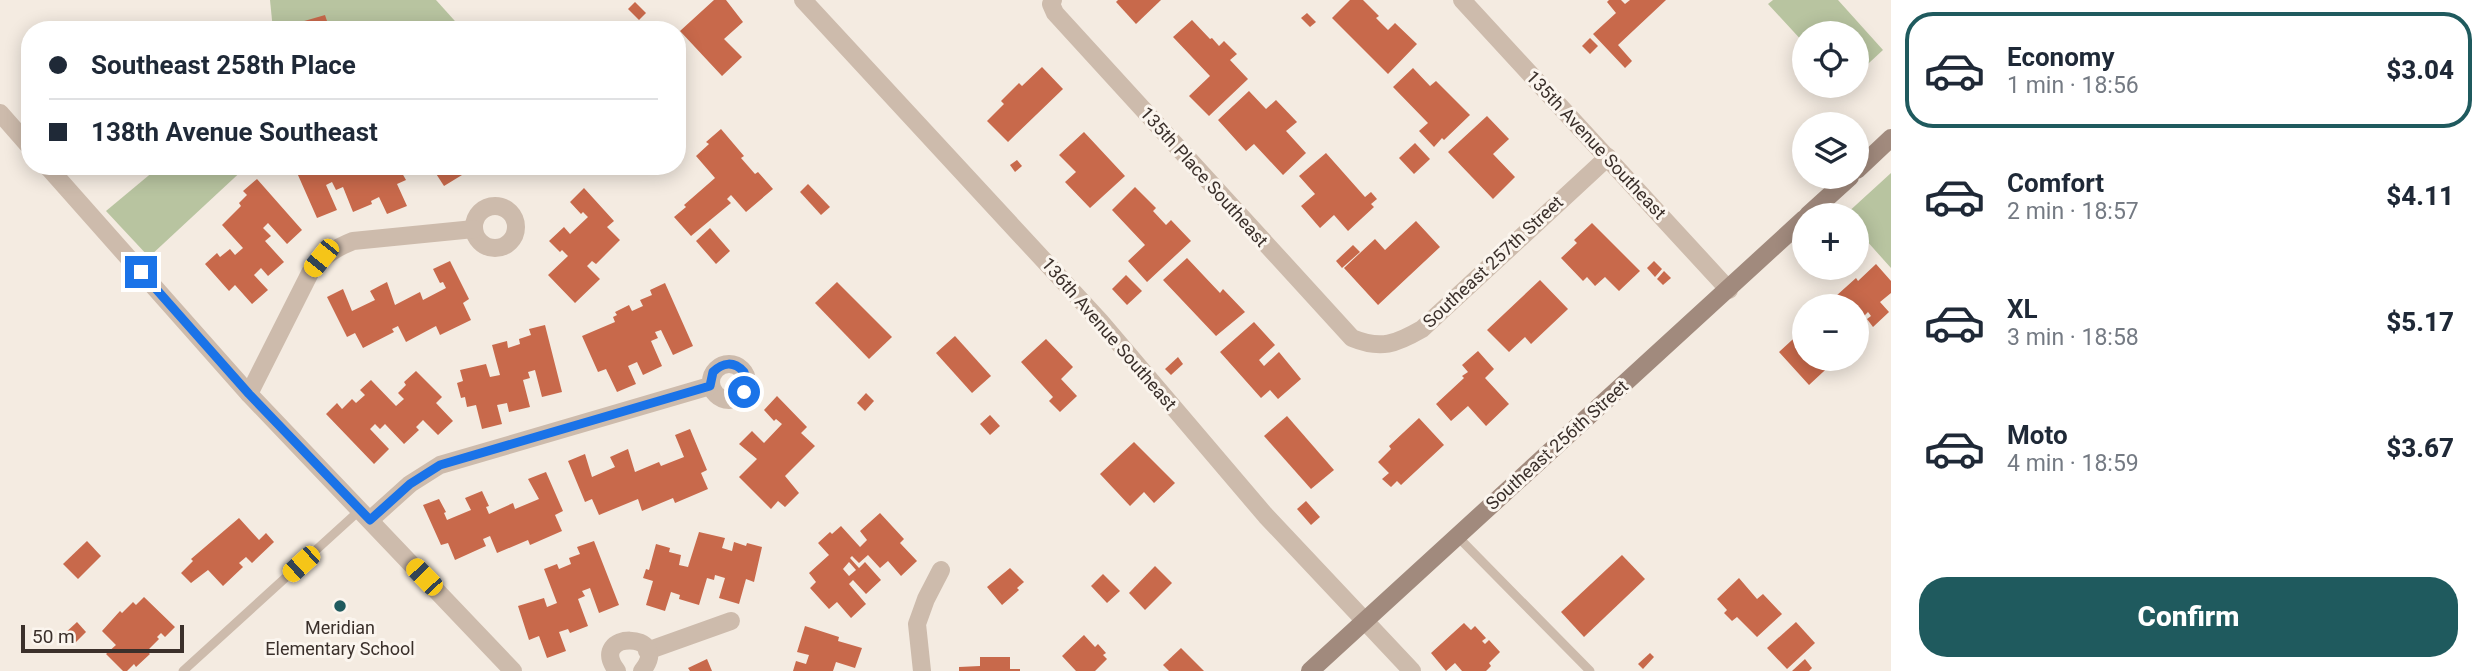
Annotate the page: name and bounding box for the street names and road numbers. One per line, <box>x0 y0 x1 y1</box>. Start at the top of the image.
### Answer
street label: 135th Avenue Southeast <box>1522 66 1671 223</box>
street label: 135th Place Southeast <box>1136 102 1273 251</box>
street label: Southeast 257th Street <box>1418 191 1567 332</box>
street label: 136th Avenue Southeast <box>1037 253 1181 414</box>
street label: Southeast 256th Street <box>1481 375 1632 514</box>

